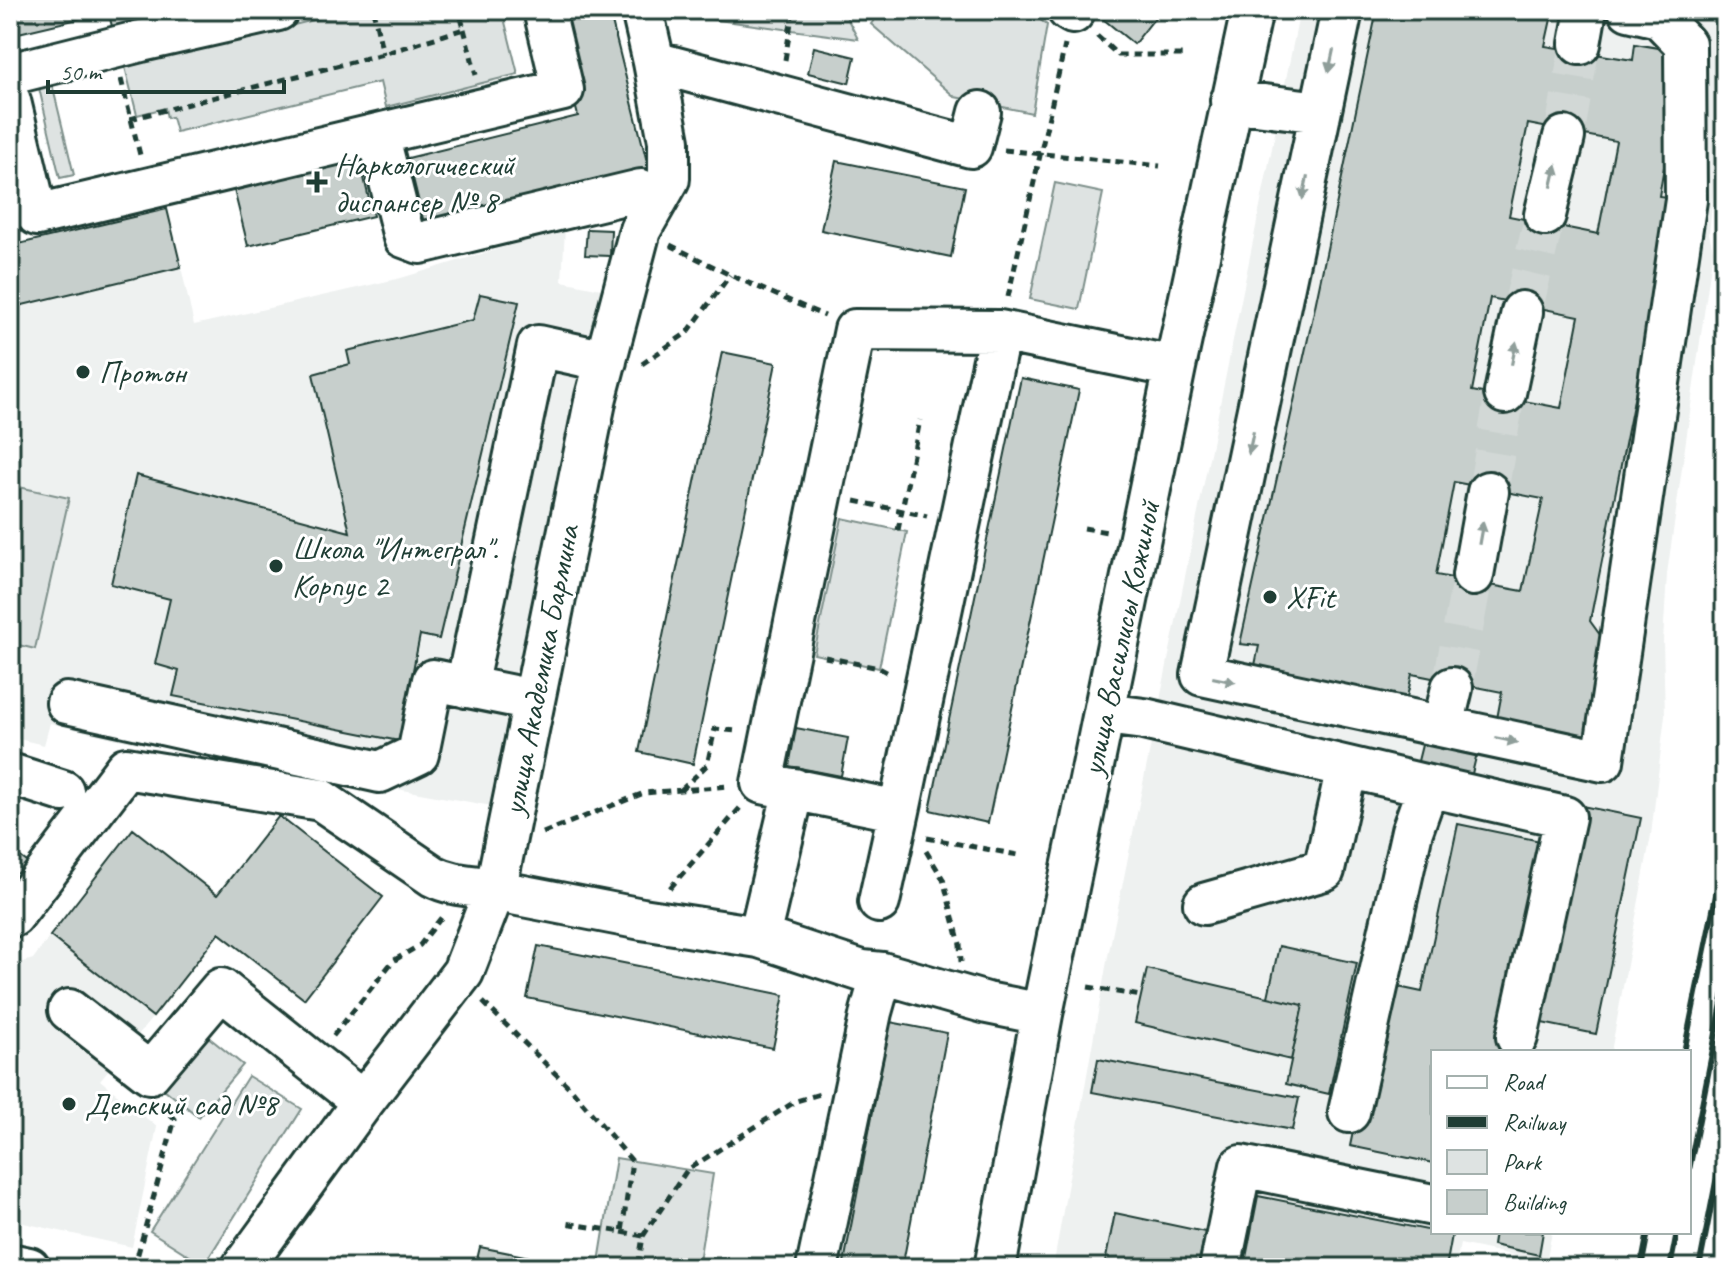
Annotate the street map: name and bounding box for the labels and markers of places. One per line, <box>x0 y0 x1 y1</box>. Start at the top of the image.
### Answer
place label: Наркологический диспансер № 8 <box>335 144 516 222</box>
marker: Наркологический диспансер № 8 <box>306 171 328 193</box>
place label: Протон <box>99 352 189 393</box>
marker: Протон <box>74 363 92 381</box>
place label: Школа "Интеграл". Корпус 2 <box>292 528 499 606</box>
marker: Школа "Интеграл". Корпус 2 <box>267 557 285 575</box>
place label: XFit <box>1286 577 1338 618</box>
marker: XFit <box>1261 588 1279 606</box>
place label: Детский сад №8 <box>85 1084 280 1125</box>
marker: Детский сад №8 <box>60 1095 78 1113</box>

